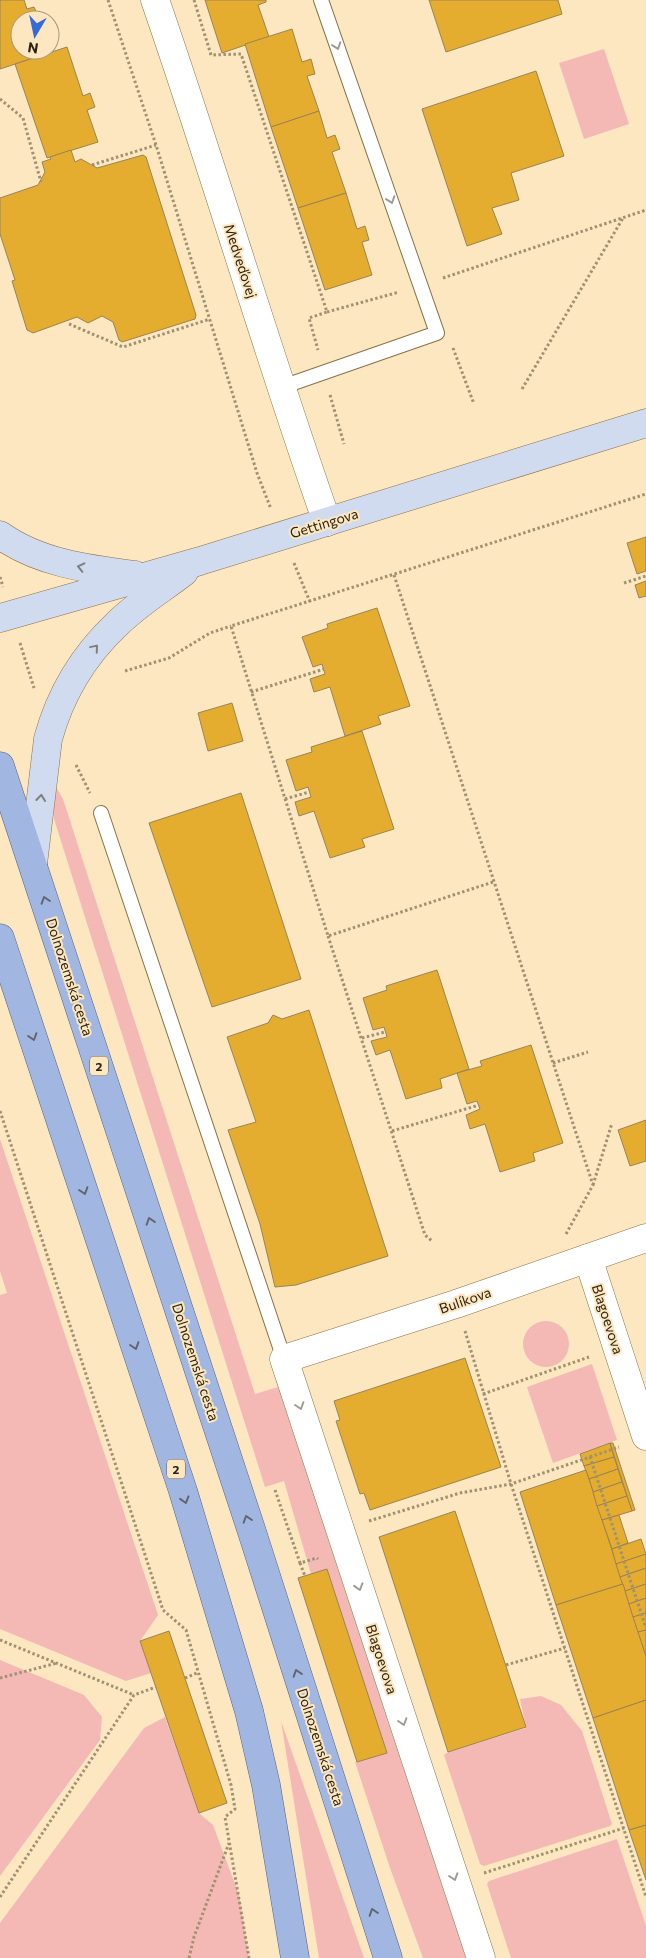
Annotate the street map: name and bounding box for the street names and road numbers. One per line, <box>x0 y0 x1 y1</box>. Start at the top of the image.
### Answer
street label: Medveďovej <box>221 222 261 300</box>
street label: Gettingova <box>288 505 360 541</box>
street label: Dolnozemská cesta <box>43 916 97 1038</box>
road number: 2 <box>90 1056 108 1076</box>
street label: Blagoevova <box>589 1282 627 1356</box>
street label: Bulíkova <box>437 1283 493 1317</box>
street label: Dolnozemská cesta <box>169 1301 223 1423</box>
road number: 2 <box>167 1460 185 1478</box>
street label: Blagoevova <box>363 1622 401 1696</box>
street label: Dolnozemská cesta <box>294 1686 348 1808</box>

